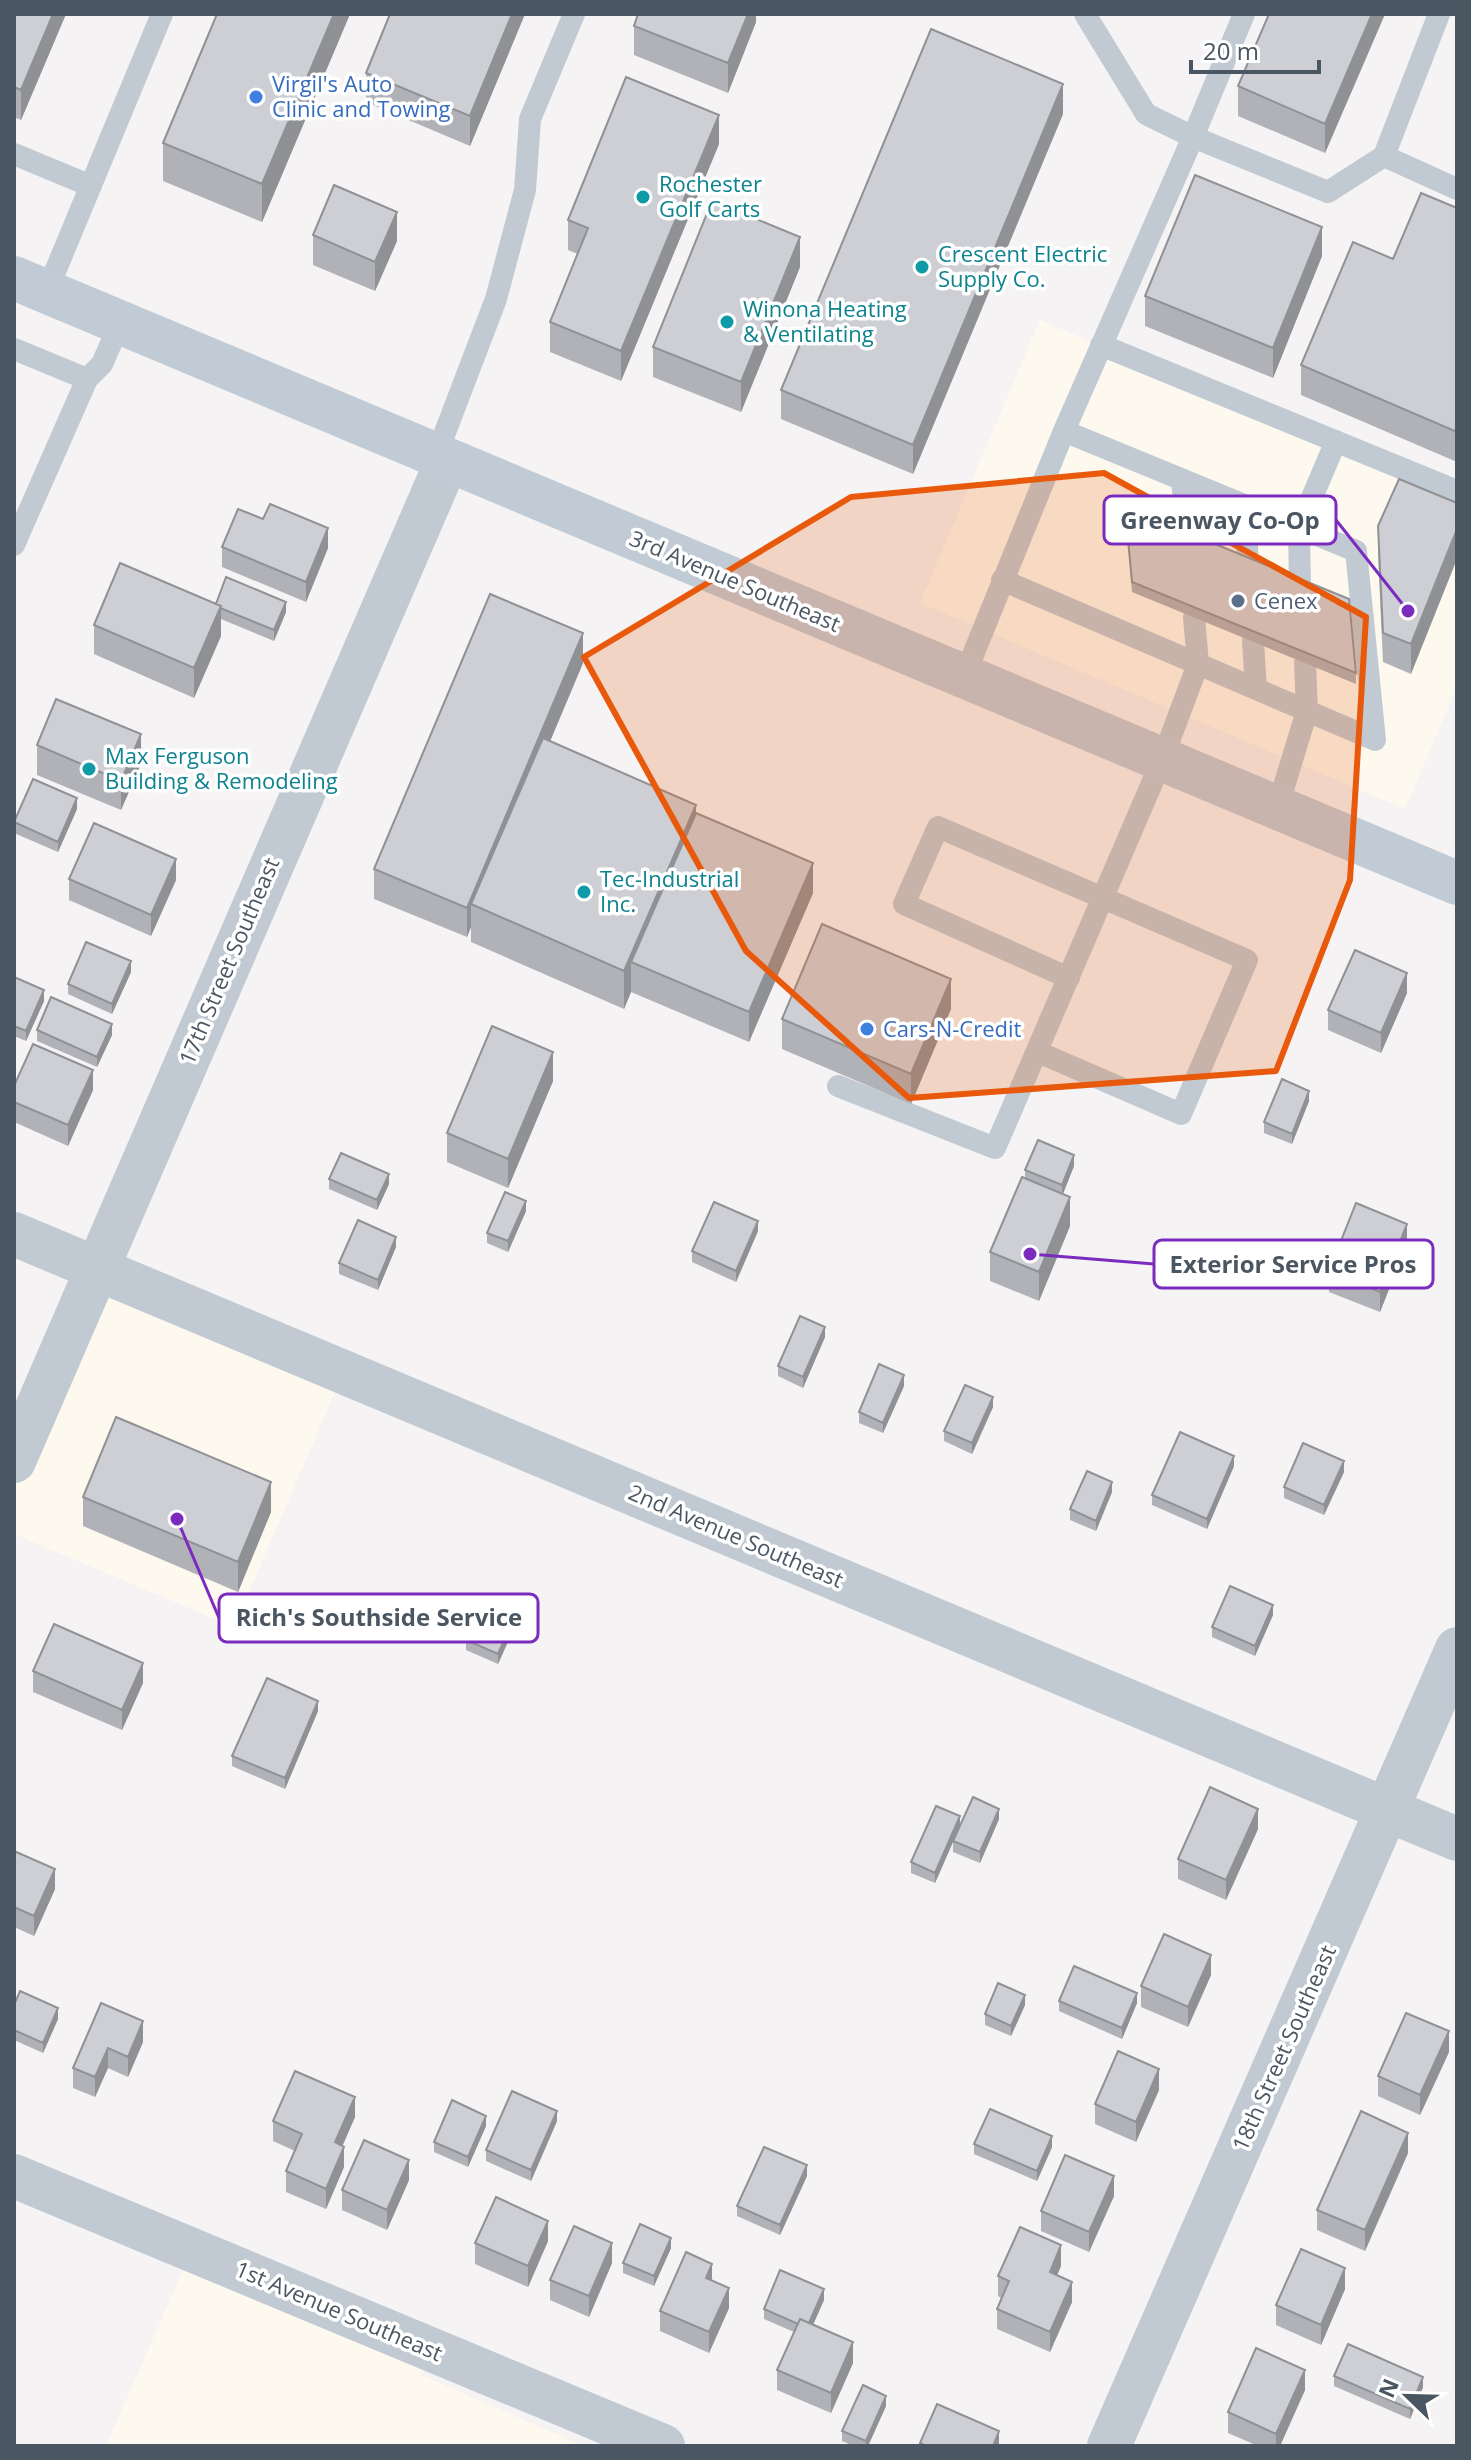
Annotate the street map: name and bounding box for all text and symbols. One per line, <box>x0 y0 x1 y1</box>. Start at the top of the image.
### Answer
scale bar <box>1191 24 1319 74</box>
text: 20 m <box>1203 34 1259 67</box>
place label: Virgil's Auto Clinic and Towing <box>272 68 451 123</box>
marker: Virgil's Auto Clinic and Towing <box>247 88 265 106</box>
place label: Rochester Golf Carts <box>659 168 762 223</box>
marker: Rochester Golf Carts <box>634 188 652 206</box>
place label: Crescent Electric Supply Co. <box>938 238 1107 293</box>
marker: Crescent Electric Supply Co. <box>913 258 931 276</box>
place label: Winona Heating & Ventilating <box>743 293 907 348</box>
marker: Winona Heating & Ventilating <box>718 313 736 331</box>
callout: Greenway Co-Op <box>1104 496 1336 544</box>
text: Greenway Co-Op <box>1120 503 1320 536</box>
street label: 3rd Avenue Southeast <box>625 522 845 638</box>
place label: Cenex <box>1254 585 1318 615</box>
marker: Cenex <box>1229 592 1247 610</box>
place label: Max Ferguson Building & Remodeling <box>105 740 338 795</box>
marker: Max Ferguson Building & Remodeling <box>80 760 98 778</box>
street label: 17th Street Southeast <box>171 852 285 1069</box>
place label: Tec-Industrial Inc. <box>600 863 739 918</box>
marker: Tec-Industrial Inc. <box>575 883 593 901</box>
place label: Cars-N-Credit <box>883 1013 1021 1043</box>
marker: Cars-N-Credit <box>858 1020 876 1038</box>
callout: Exterior Service Pros <box>1154 1240 1433 1288</box>
text: Exterior Service Pros <box>1170 1247 1417 1280</box>
street label: 2nd Avenue Southeast <box>624 1476 849 1594</box>
callout: Rich's Southside Service <box>219 1594 538 1642</box>
text: Rich's Southside Service <box>236 1600 522 1633</box>
street label: 18th Street Southeast <box>1224 1940 1342 2155</box>
street label: 1st Avenue Southeast <box>231 2253 448 2367</box>
north arrow <box>1367 2356 1447 2436</box>
text: N <box>1370 2374 1405 2402</box>

